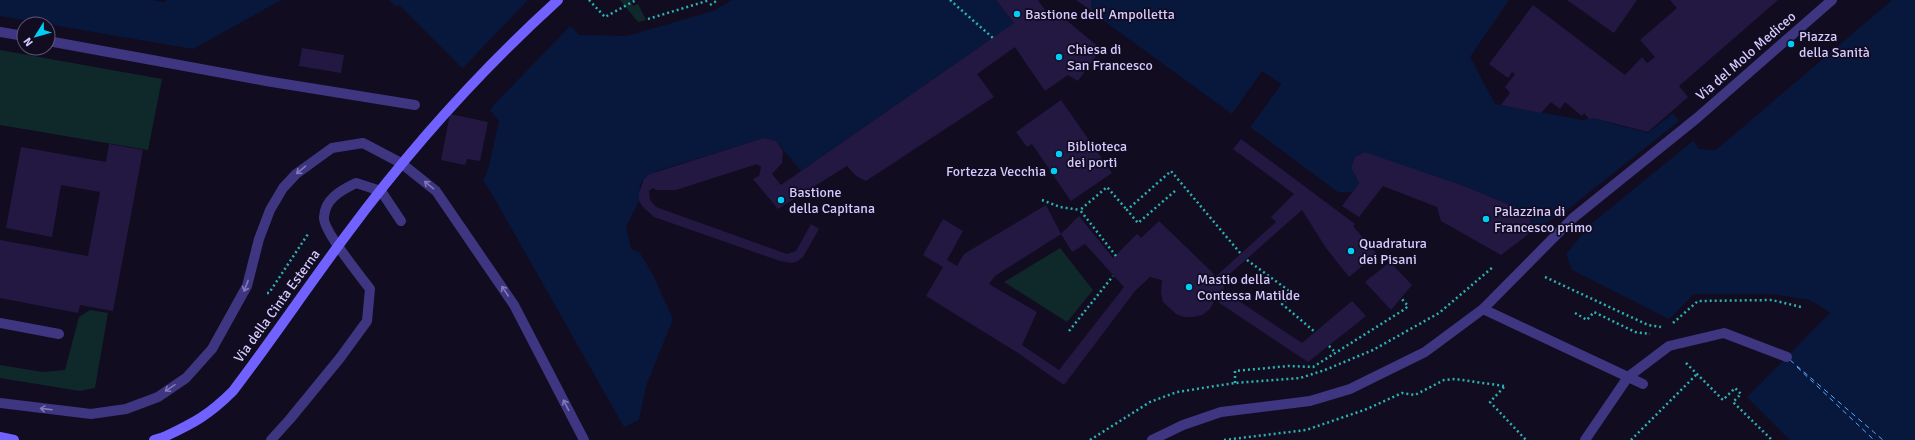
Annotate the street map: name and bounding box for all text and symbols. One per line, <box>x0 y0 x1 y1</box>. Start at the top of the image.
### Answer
place label: Bastione dell' Ampolletta <box>1025 6 1175 23</box>
street label: Via del Molo Mediceo <box>1693 8 1799 104</box>
marker: Bastione dell' Ampolletta <box>1012 9 1022 19</box>
north arrow <box>16 16 56 56</box>
place label: Piazza della Sanità <box>1799 28 1870 61</box>
text: N <box>21 35 36 49</box>
marker: Piazza della Sanità <box>1786 39 1796 49</box>
place label: Chiesa di San Francesco <box>1067 41 1153 74</box>
marker: Chiesa di San Francesco <box>1054 52 1064 62</box>
place label: Biblioteca dei porti <box>1067 138 1127 171</box>
marker: Biblioteca dei porti <box>1054 149 1064 159</box>
place label: Fortezza Vecchia <box>946 163 1046 180</box>
one-way arrow <box>295 166 306 175</box>
marker: Fortezza Vecchia <box>1049 166 1059 176</box>
one-way arrow <box>424 181 435 190</box>
place label: Bastione della Capitana <box>789 184 875 217</box>
marker: Bastione della Capitana <box>776 195 786 205</box>
place label: Palazzina di Francesco primo <box>1494 203 1592 236</box>
marker: Palazzina di Francesco primo <box>1481 214 1491 224</box>
place label: Quadratura dei Pisani <box>1359 235 1427 268</box>
street label: Via della Cinta Esterna <box>230 246 324 366</box>
marker: Quadratura dei Pisani <box>1346 246 1356 256</box>
place label: Mastio della Contessa Matilde <box>1197 271 1300 304</box>
one-way arrow <box>242 279 250 291</box>
marker: Mastio della Contessa Matilde <box>1184 282 1194 292</box>
one-way arrow <box>501 286 509 297</box>
one-way arrow <box>165 384 176 392</box>
one-way arrow <box>562 400 569 412</box>
one-way arrow <box>40 405 53 413</box>

